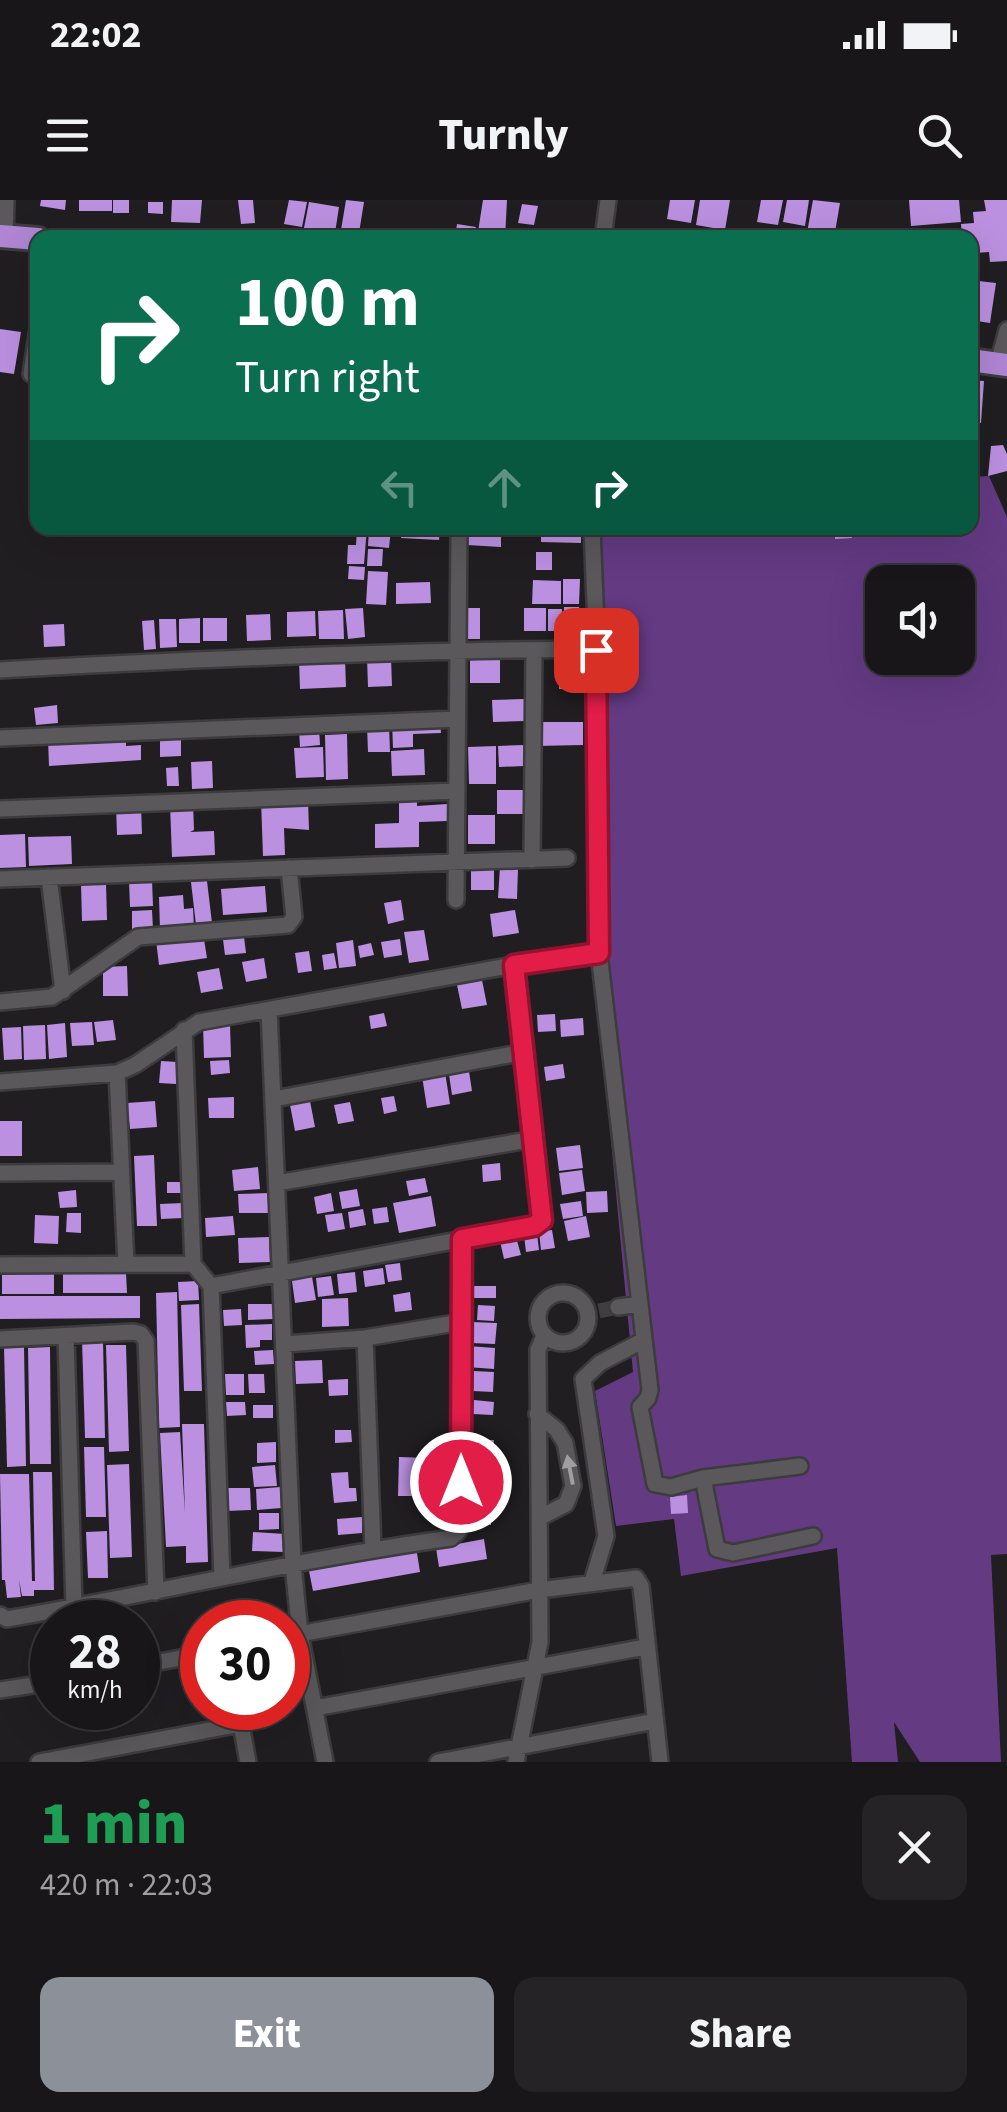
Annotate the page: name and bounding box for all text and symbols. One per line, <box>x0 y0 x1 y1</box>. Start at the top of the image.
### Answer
text: 22:02 <box>50 8 142 62</box>
text: Turnly <box>438 103 569 167</box>
icon: menu <box>40 108 95 163</box>
icon: search <box>912 108 967 163</box>
text: 100 m <box>235 253 420 353</box>
icon: right <box>70 270 200 400</box>
text: Turn right <box>235 346 420 410</box>
icon: left <box>372 460 427 515</box>
icon: ahead <box>477 460 532 515</box>
icon: right <box>582 460 637 515</box>
map controls <box>865 565 975 675</box>
button: sound <box>865 565 975 675</box>
pin <box>554 608 639 693</box>
icon: arrive <box>569 623 624 678</box>
position arrow <box>409 1430 513 1534</box>
one-way arrow <box>562 1453 577 1485</box>
speed limit sign: 30 <box>180 1600 310 1730</box>
text: 28 <box>69 1617 121 1688</box>
text: km/h <box>67 1672 123 1708</box>
text: 1 min <box>40 1782 187 1867</box>
button: close <box>862 1795 967 1900</box>
text: 420 m · 22:03 <box>40 1862 213 1908</box>
button: Exit <box>40 1977 494 2092</box>
button: Share <box>514 1977 967 2092</box>

